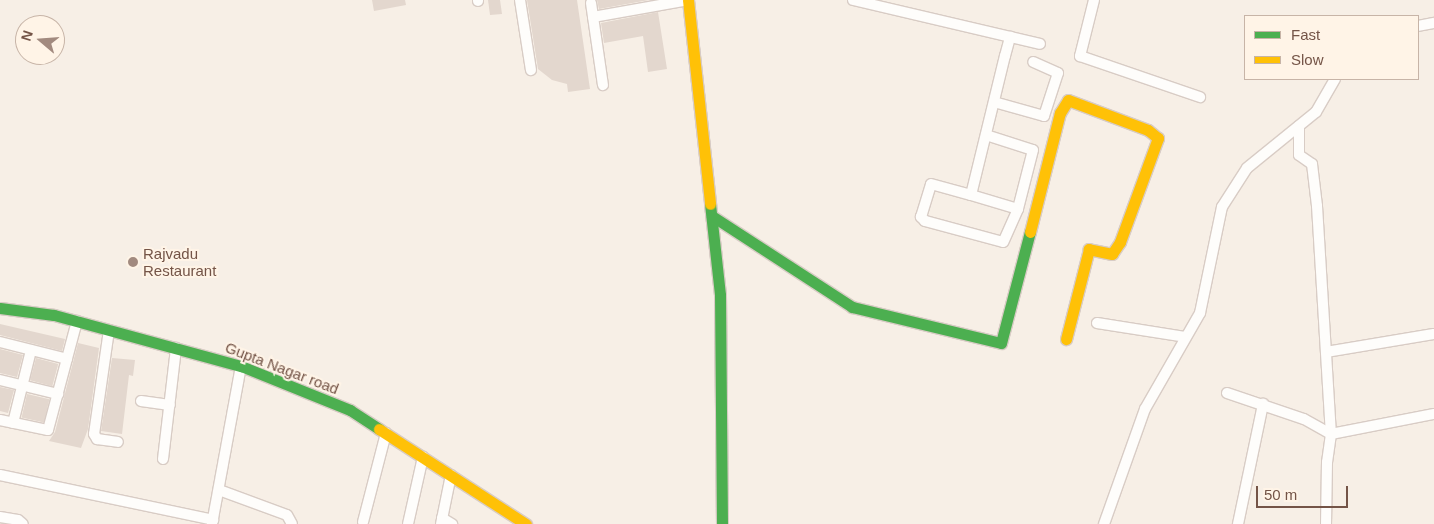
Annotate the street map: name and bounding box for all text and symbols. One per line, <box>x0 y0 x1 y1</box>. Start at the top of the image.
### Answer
north arrow <box>15 15 65 65</box>
legend <box>1244 15 1419 80</box>
text: Fast <box>1291 26 1320 43</box>
text: N <box>18 28 36 43</box>
text: Slow <box>1291 51 1324 68</box>
place label: Rajvadu Restaurant <box>143 244 216 279</box>
marker: Rajvadu Restaurant <box>127 256 139 268</box>
street label: Gupta Nagar road <box>223 338 341 398</box>
scale bar <box>1259 476 1352 508</box>
text: 50 m <box>1264 486 1297 503</box>

